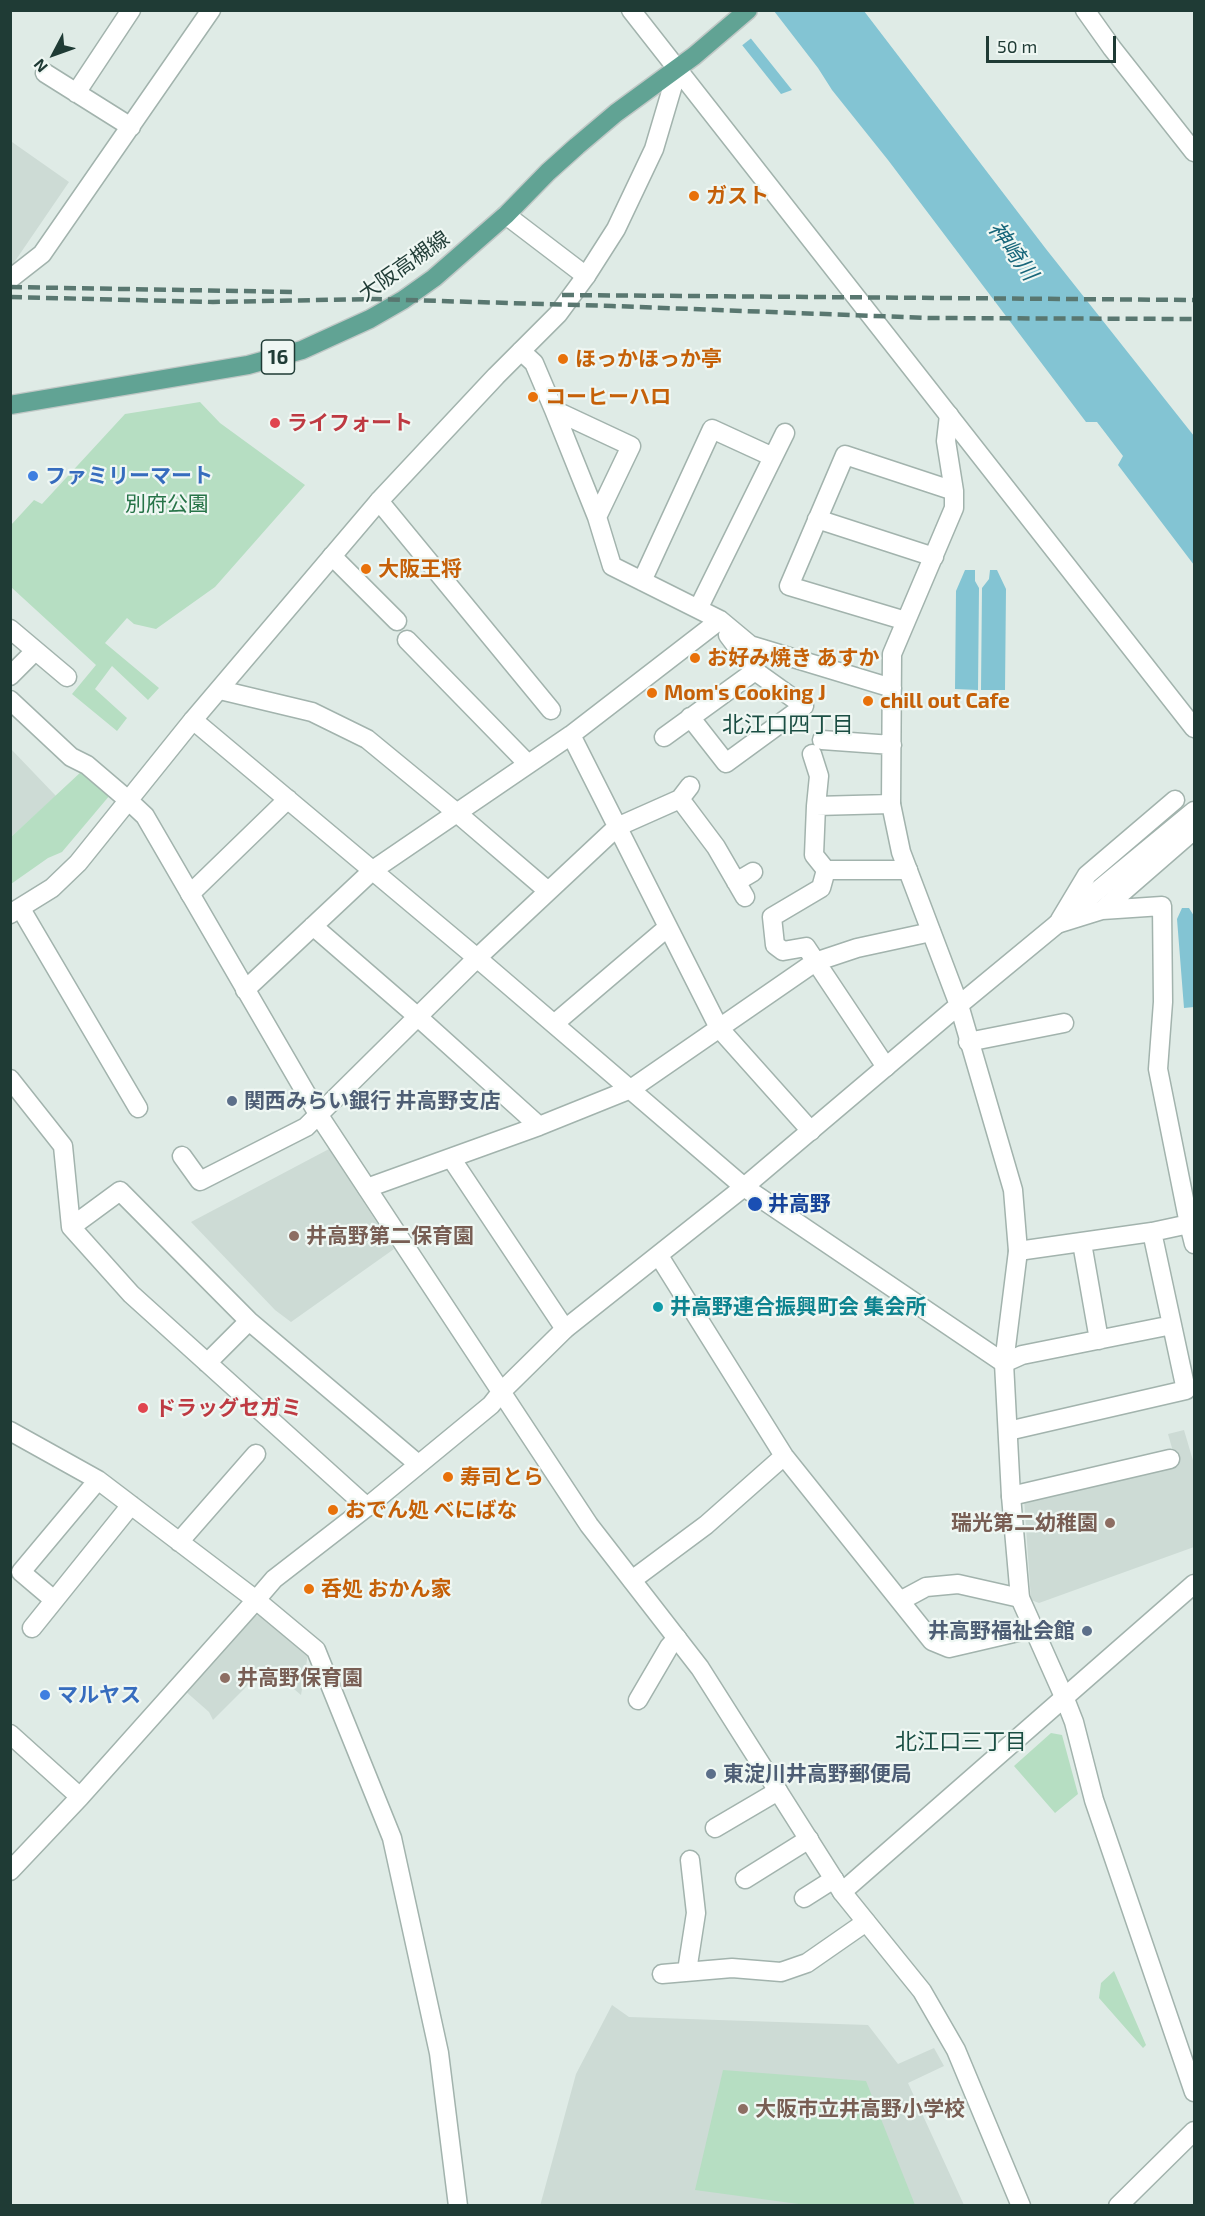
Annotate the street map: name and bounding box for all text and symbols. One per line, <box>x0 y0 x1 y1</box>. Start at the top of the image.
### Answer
north arrow <box>24 24 84 84</box>
scale bar <box>989 24 1120 62</box>
text: 50 m <box>997 35 1037 57</box>
text: N <box>29 56 51 77</box>
place label: ガスト <box>706 183 769 209</box>
marker: ガスト <box>687 189 701 203</box>
water label: 神崎川 <box>983 217 1043 285</box>
street label: 大阪高槻線 <box>354 226 454 306</box>
road number: 16 <box>262 340 294 374</box>
place label: ほっかほっか亭 <box>575 346 722 372</box>
marker: ほっかほっか亭 <box>556 352 570 366</box>
place label: コーヒーハロ <box>545 384 671 410</box>
marker: コーヒーハロ <box>526 390 540 404</box>
place label: ライフォート <box>287 410 413 436</box>
marker: ライフォート <box>268 416 282 430</box>
place label: ファミリーマート <box>45 463 213 489</box>
marker: ファミリーマート <box>26 469 40 483</box>
park label: 別府公園 <box>125 491 209 517</box>
place label: 大阪王将 <box>378 556 462 582</box>
marker: 大阪王将 <box>359 562 373 576</box>
place label: お好み焼き あすか <box>707 645 880 671</box>
marker: お好み焼き あすか <box>688 651 702 665</box>
place label: Mom's Cooking J <box>664 680 826 706</box>
marker: Mom's Cooking J <box>645 686 659 700</box>
place label: chill out Cafe <box>880 688 1010 714</box>
marker: chill out Cafe <box>861 694 875 708</box>
district label: 北江口四丁目 <box>722 712 854 738</box>
place label: 関西みらい銀行 井高野支店 <box>244 1088 501 1114</box>
marker: 関西みらい銀行 井高野支店 <box>225 1094 239 1108</box>
place label: 井高野 <box>768 1191 831 1217</box>
marker: 井高野 <box>746 1195 764 1213</box>
place label: 井高野第二保育園 <box>306 1223 474 1249</box>
marker: 井高野第二保育園 <box>287 1229 301 1243</box>
place label: 井高野連合振興町会 集会所 <box>670 1294 927 1320</box>
marker: 井高野連合振興町会 集会所 <box>651 1300 665 1314</box>
place label: ドラッグセガミ <box>155 1395 302 1421</box>
marker: ドラッグセガミ <box>136 1401 150 1415</box>
place label: 寿司とら <box>460 1464 544 1490</box>
marker: 寿司とら <box>441 1470 455 1484</box>
place label: おでん処 べにばな <box>345 1497 518 1523</box>
marker: おでん処 べにばな <box>326 1503 340 1517</box>
place label: 瑞光第二幼稚園 <box>951 1510 1098 1536</box>
marker: 瑞光第二幼稚園 <box>1103 1516 1117 1530</box>
place label: 呑処 おかん家 <box>321 1576 452 1602</box>
marker: 呑処 おかん家 <box>302 1582 316 1596</box>
place label: 井高野福祉会館 <box>928 1618 1075 1644</box>
marker: 井高野福祉会館 <box>1080 1624 1094 1638</box>
place label: 井高野保育園 <box>237 1665 363 1691</box>
marker: 井高野保育園 <box>218 1671 232 1685</box>
place label: マルヤス <box>57 1682 141 1708</box>
marker: マルヤス <box>38 1688 52 1702</box>
district label: 北江口三丁目 <box>895 1729 1027 1755</box>
place label: 東淀川井高野郵便局 <box>723 1761 912 1787</box>
marker: 東淀川井高野郵便局 <box>704 1767 718 1781</box>
place label: 大阪市立井高野小学校 <box>755 2096 965 2122</box>
marker: 大阪市立井高野小学校 <box>736 2102 750 2116</box>

